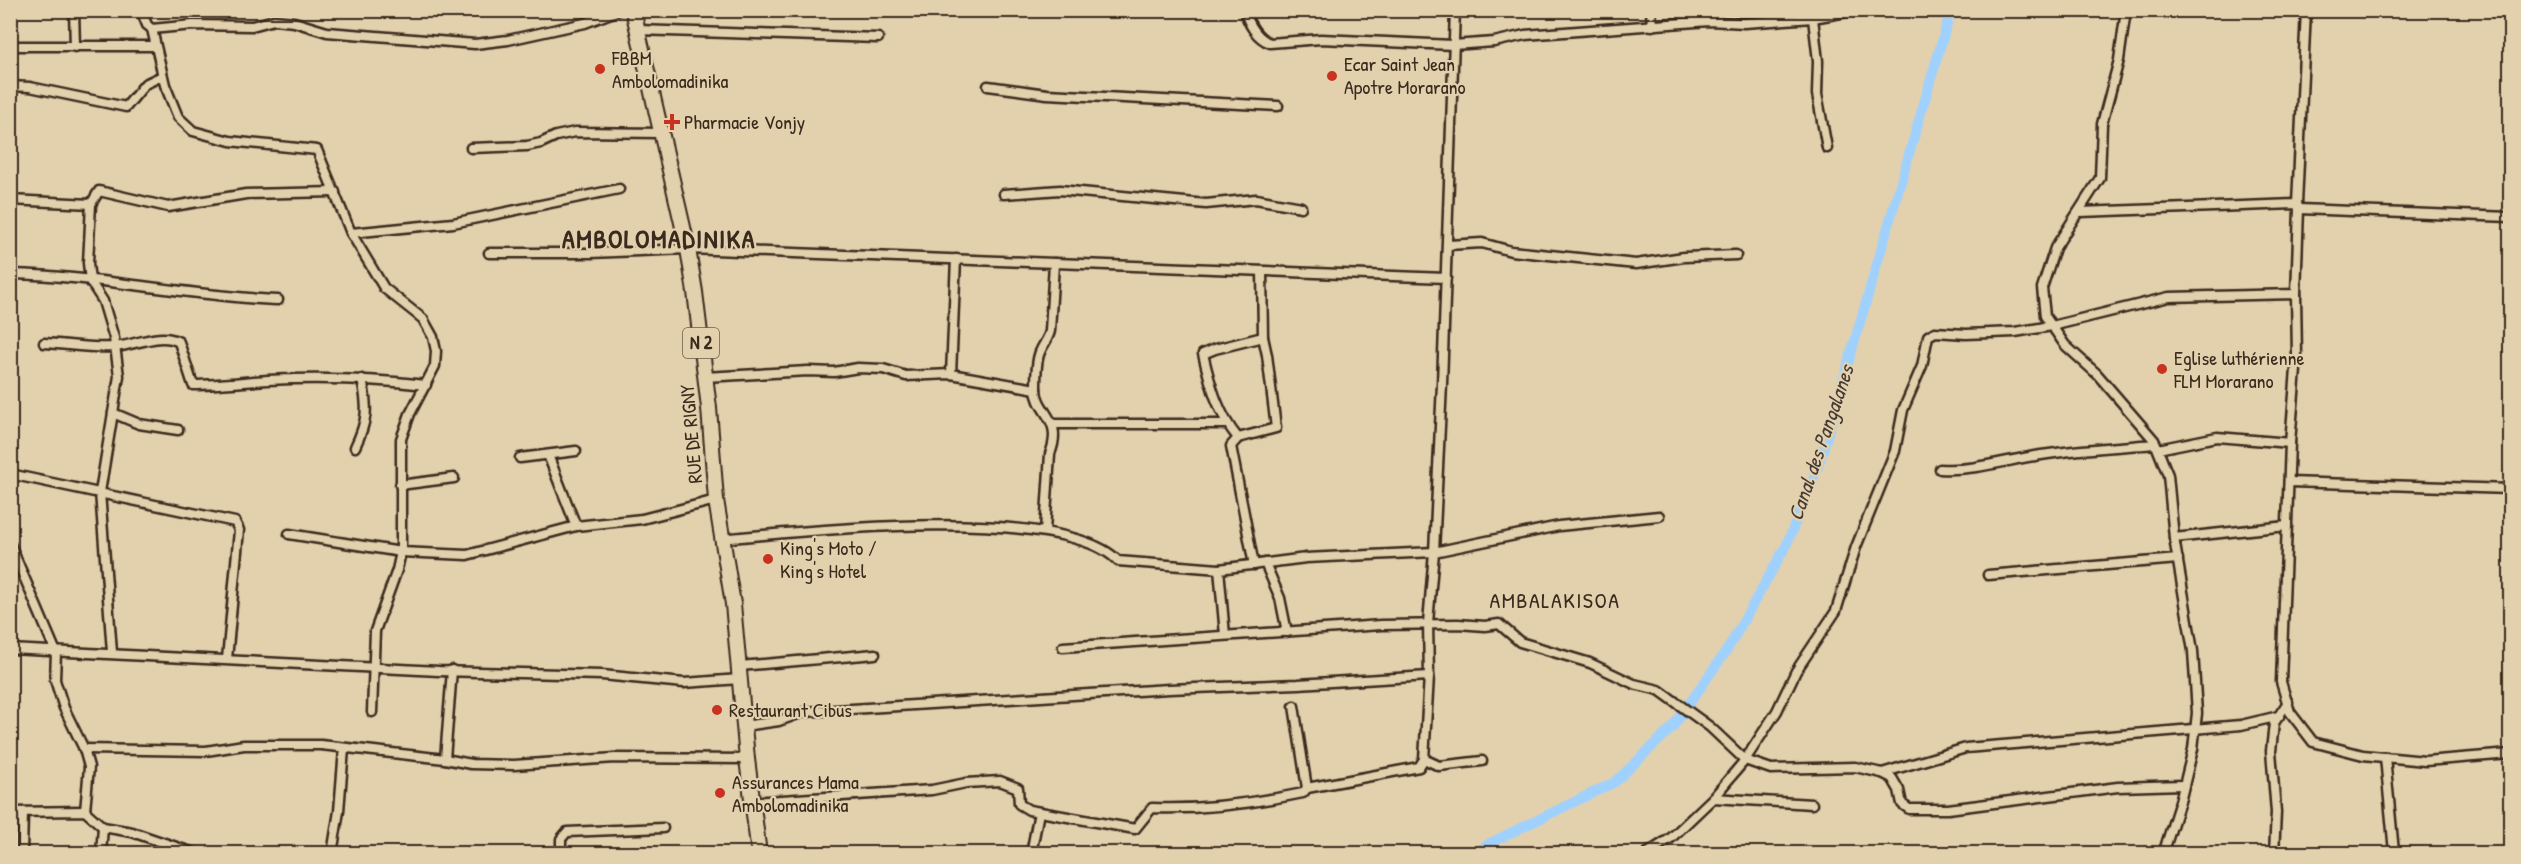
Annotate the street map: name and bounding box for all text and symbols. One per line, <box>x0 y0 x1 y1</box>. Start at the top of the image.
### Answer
place label: FBBM Ambolomadinika <box>611 44 729 94</box>
place label: Ecar Saint Jean Apotre Morarano <box>1344 50 1466 100</box>
marker: FBBM Ambolomadinika <box>593 62 607 76</box>
marker: Ecar Saint Jean Apotre Morarano <box>1325 69 1339 83</box>
place label: Pharmacie Vonjy <box>684 108 805 135</box>
marker: Pharmacie Vonjy <box>665 115 679 129</box>
district label: AMBOLOMADINIKA <box>562 221 756 256</box>
road number: N 2 <box>683 328 719 358</box>
place label: Eglise luthérienne FLM Morarano <box>2173 344 2305 394</box>
water label: Canal des Pangalanes <box>1780 359 1861 524</box>
marker: Eglise luthérienne FLM Morarano <box>2155 362 2169 376</box>
street label: RUE DE RIGNY <box>673 383 708 485</box>
place label: King's Moto / King's Hotel <box>780 534 876 584</box>
marker: King's Moto / King's Hotel <box>761 552 775 566</box>
district label: AMBALAKISOA <box>1490 585 1620 615</box>
place label: Restaurant Cibus <box>729 696 852 723</box>
marker: Restaurant Cibus <box>710 703 724 717</box>
place label: Assurances Mama Ambolomadinika <box>732 768 859 818</box>
marker: Assurances Mama Ambolomadinika <box>713 786 727 800</box>

